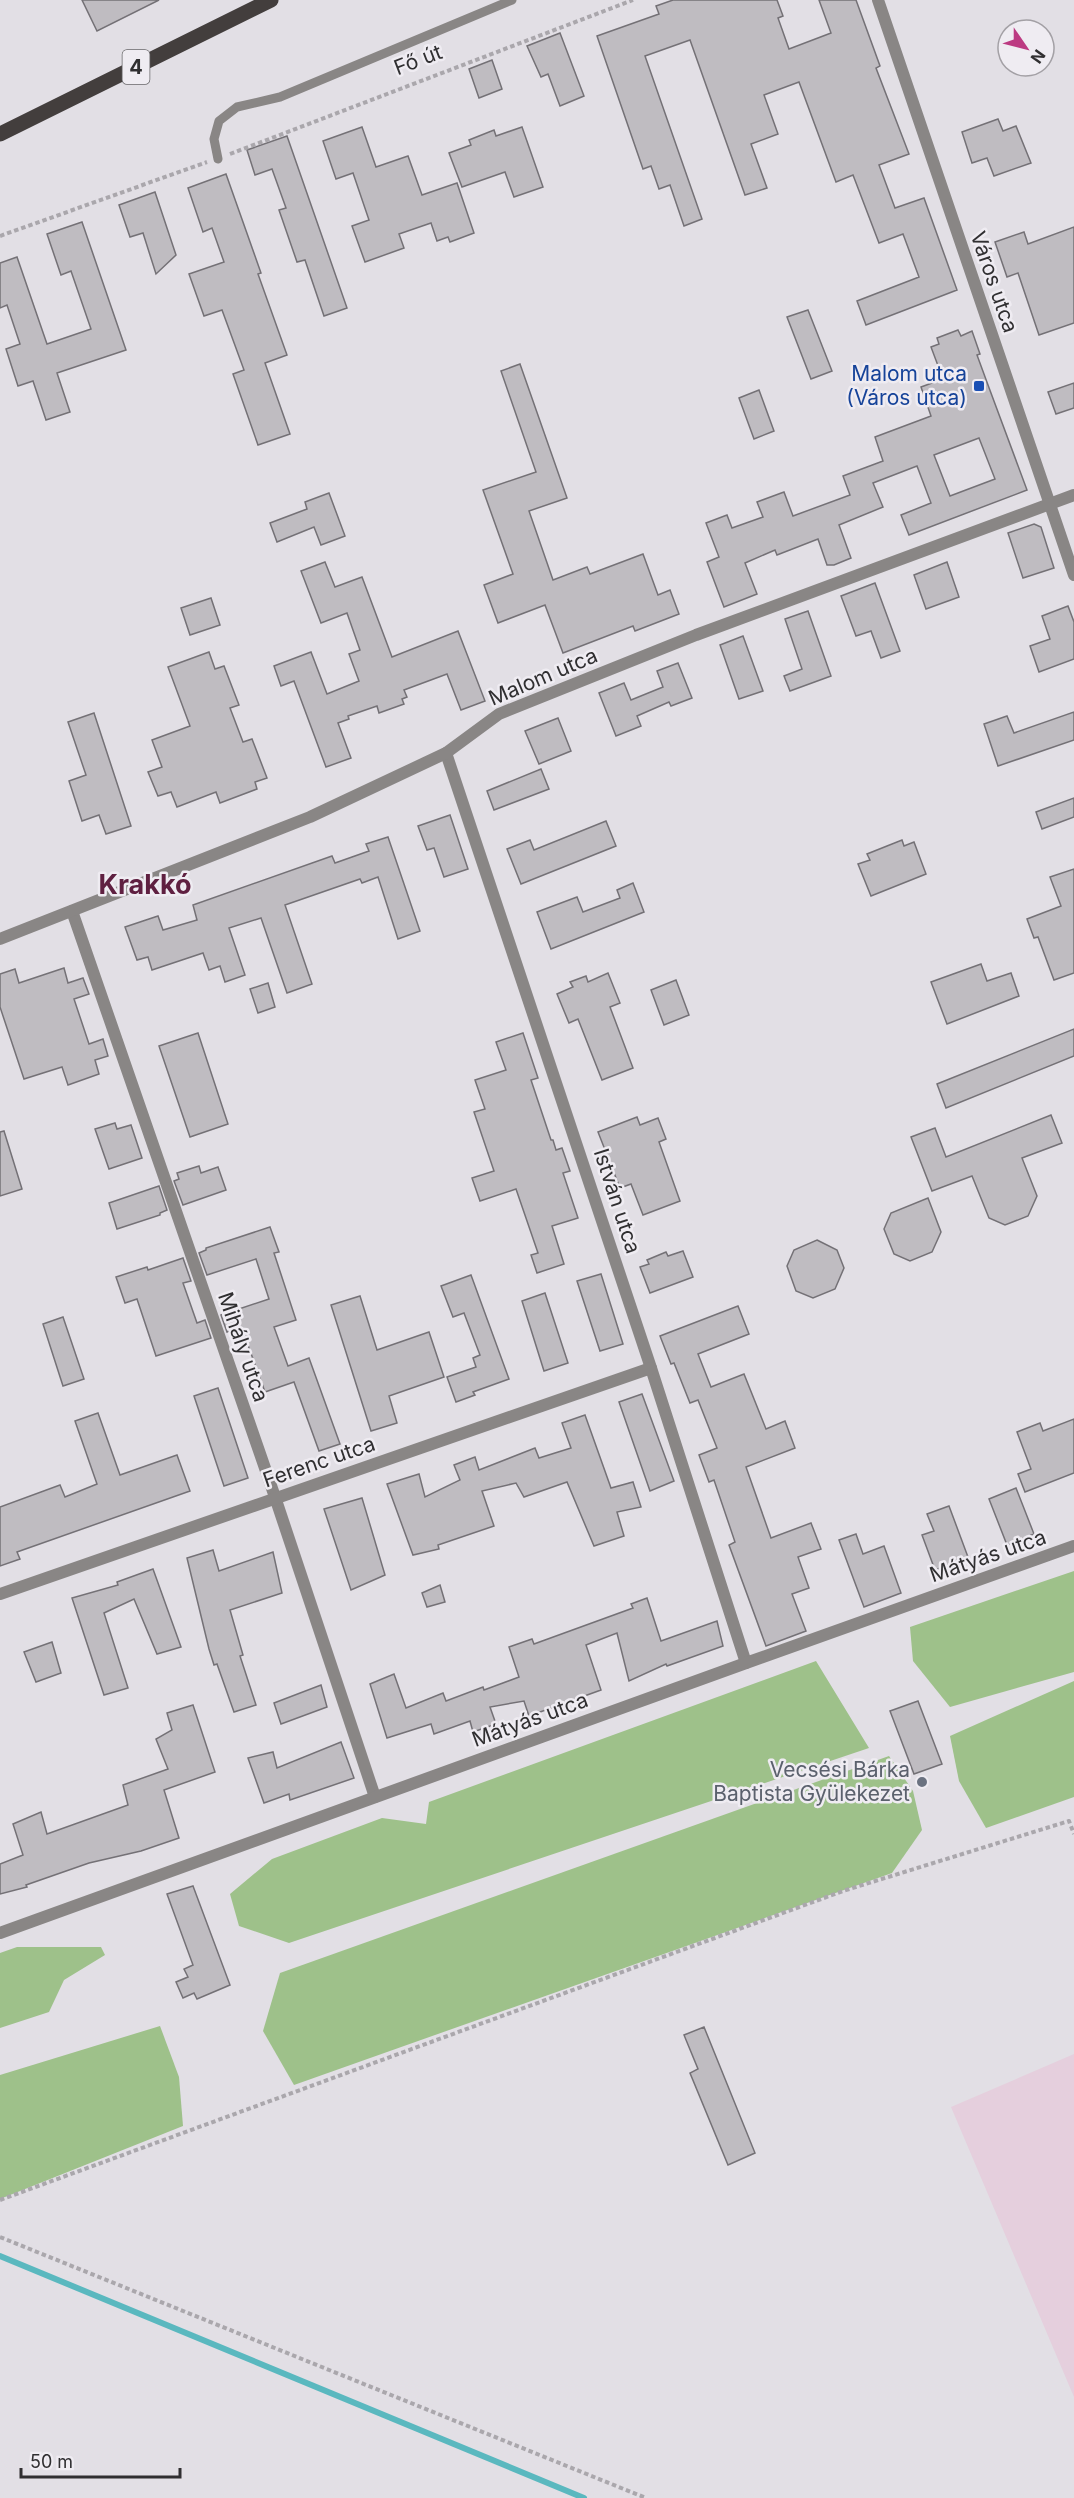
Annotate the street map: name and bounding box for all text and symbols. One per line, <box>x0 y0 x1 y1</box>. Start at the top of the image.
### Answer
north arrow <box>996 18 1056 78</box>
street label: Fő út <box>390 39 445 80</box>
text: N <box>1027 46 1050 67</box>
road number: 4 <box>122 50 150 84</box>
street label: Város utca <box>965 228 1023 336</box>
place label: Malom utca (Város utca) <box>846 361 967 410</box>
marker: Malom utca (Város utca) <box>972 379 986 393</box>
street label: Malom utca <box>485 642 601 711</box>
district label: Krakkó <box>99 868 192 901</box>
street label: István utca <box>589 1145 646 1256</box>
street label: Mihály utca <box>213 1289 274 1405</box>
street label: Ferenc utca <box>259 1431 378 1492</box>
street label: Mátyás utca <box>926 1524 1049 1587</box>
street label: Mátyás utca <box>468 1687 591 1752</box>
place label: Vecsési Bárka Baptista Gyülekezet <box>713 1757 910 1806</box>
marker: Vecsési Bárka Baptista Gyülekezet <box>915 1775 929 1789</box>
scale bar <box>21 2441 180 2479</box>
text: 50 m <box>30 2451 73 2472</box>

